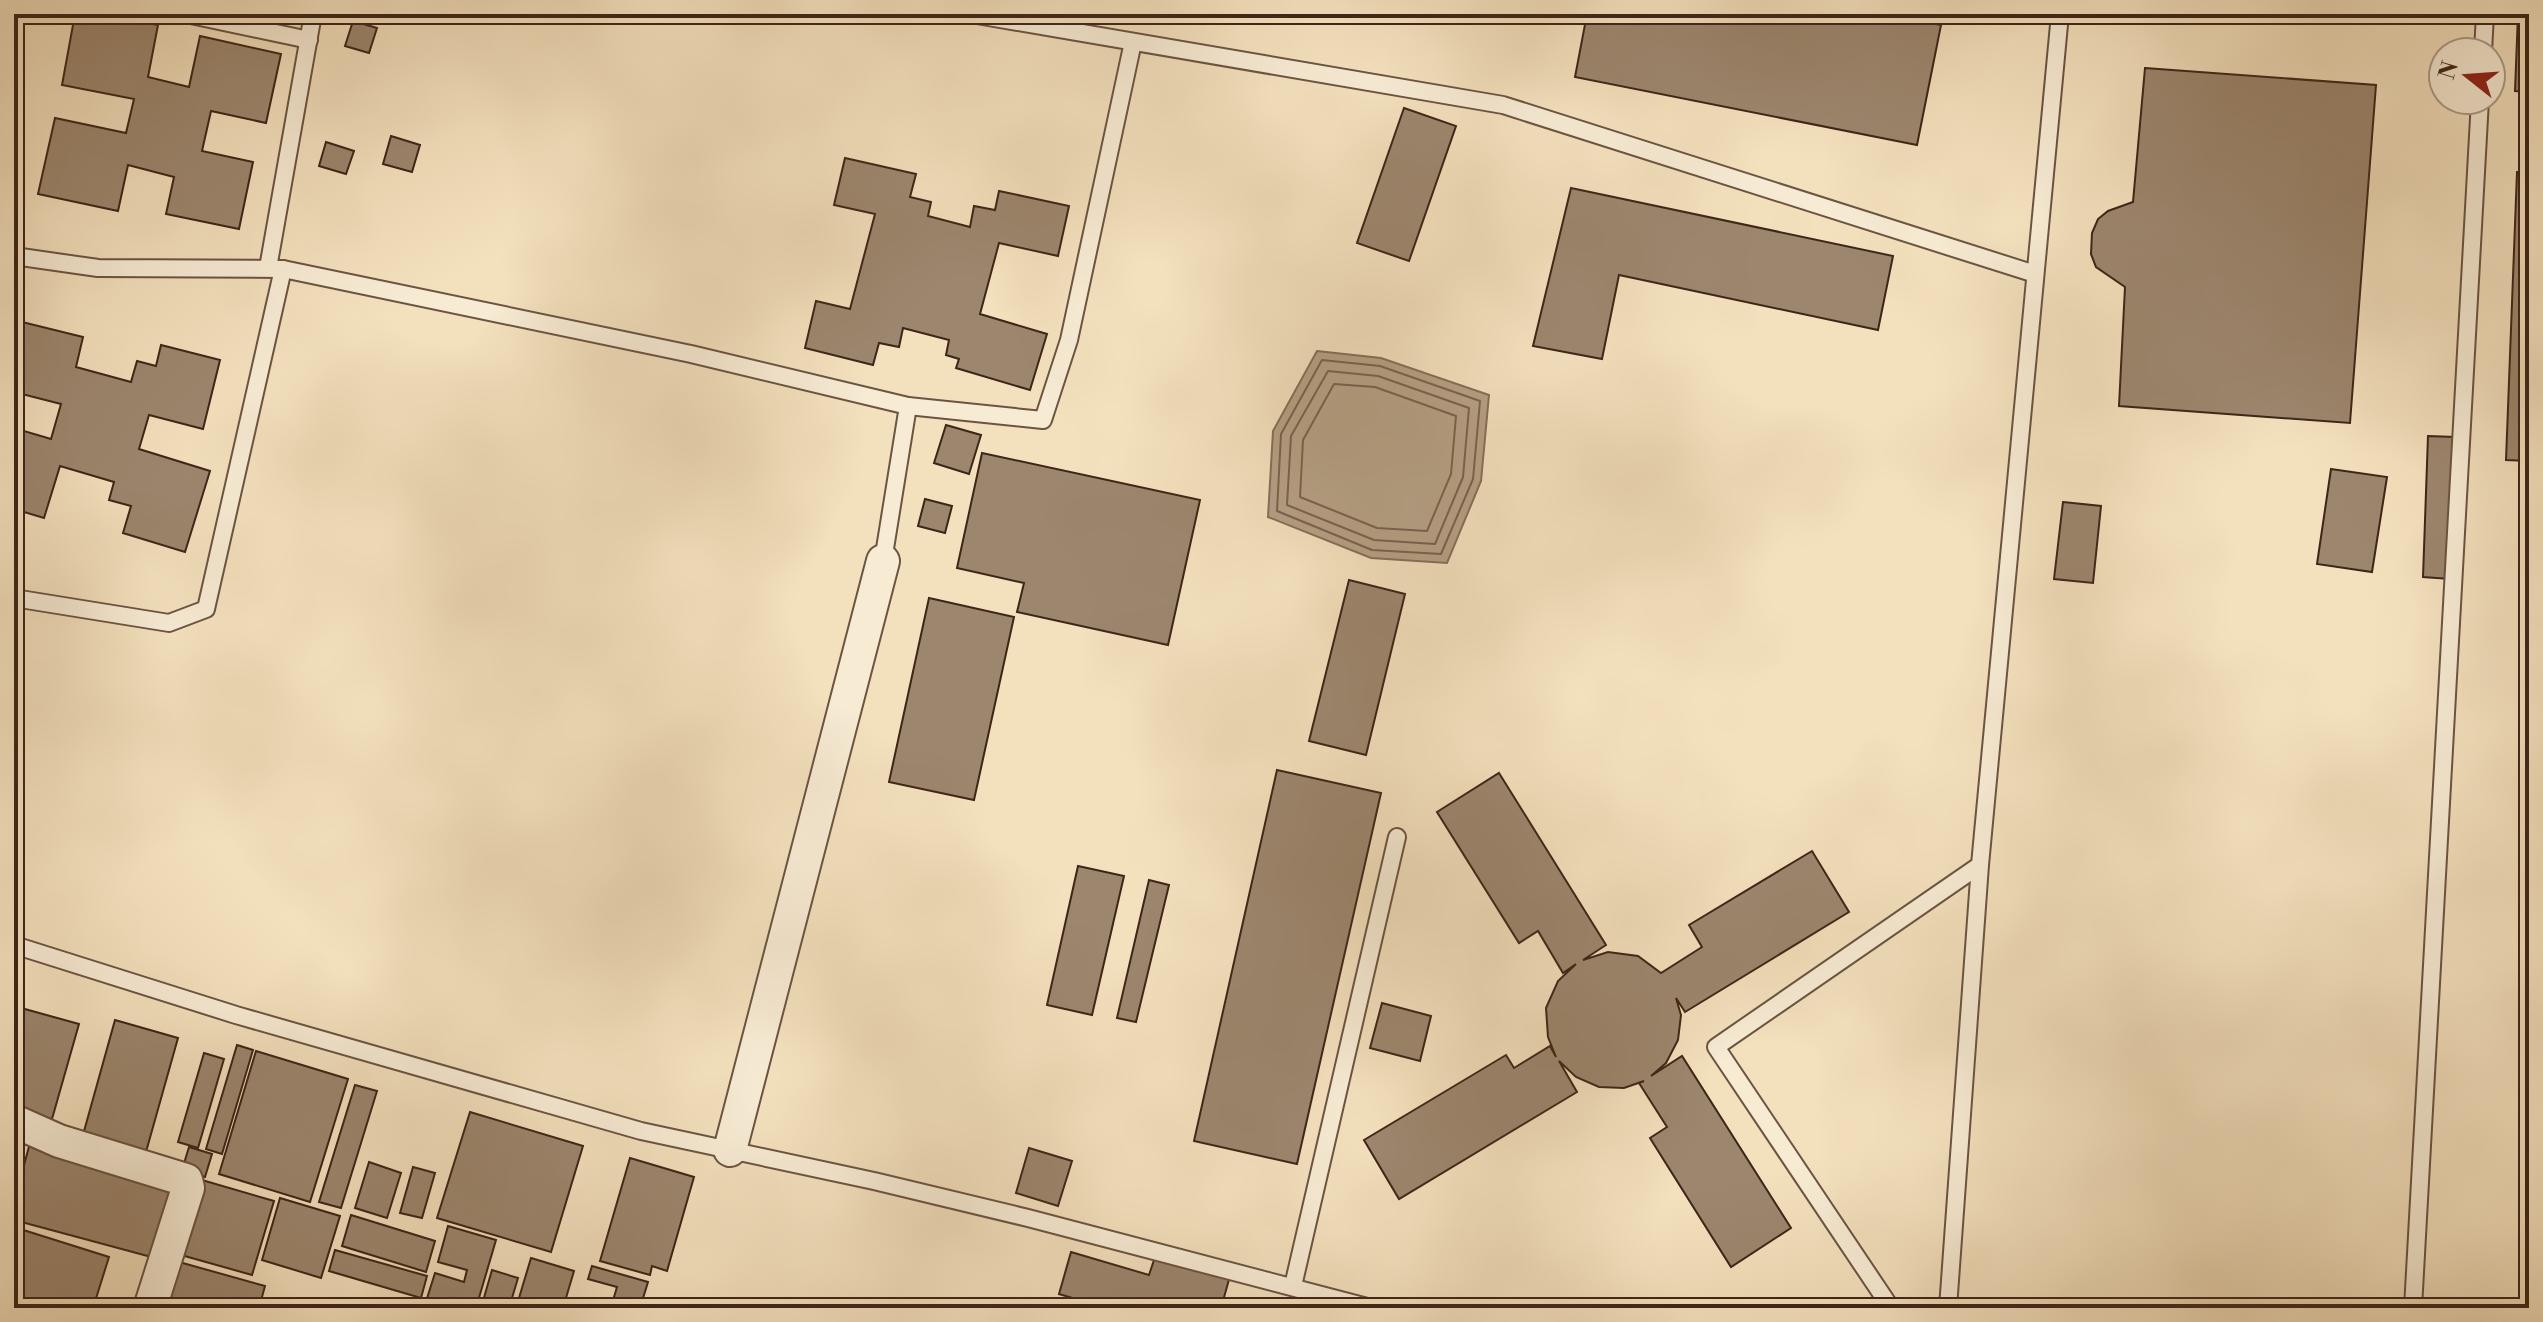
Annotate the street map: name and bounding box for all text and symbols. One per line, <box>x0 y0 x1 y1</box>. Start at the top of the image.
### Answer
north arrow <box>2427 36 2507 116</box>
text: N <box>2434 58 2465 83</box>

